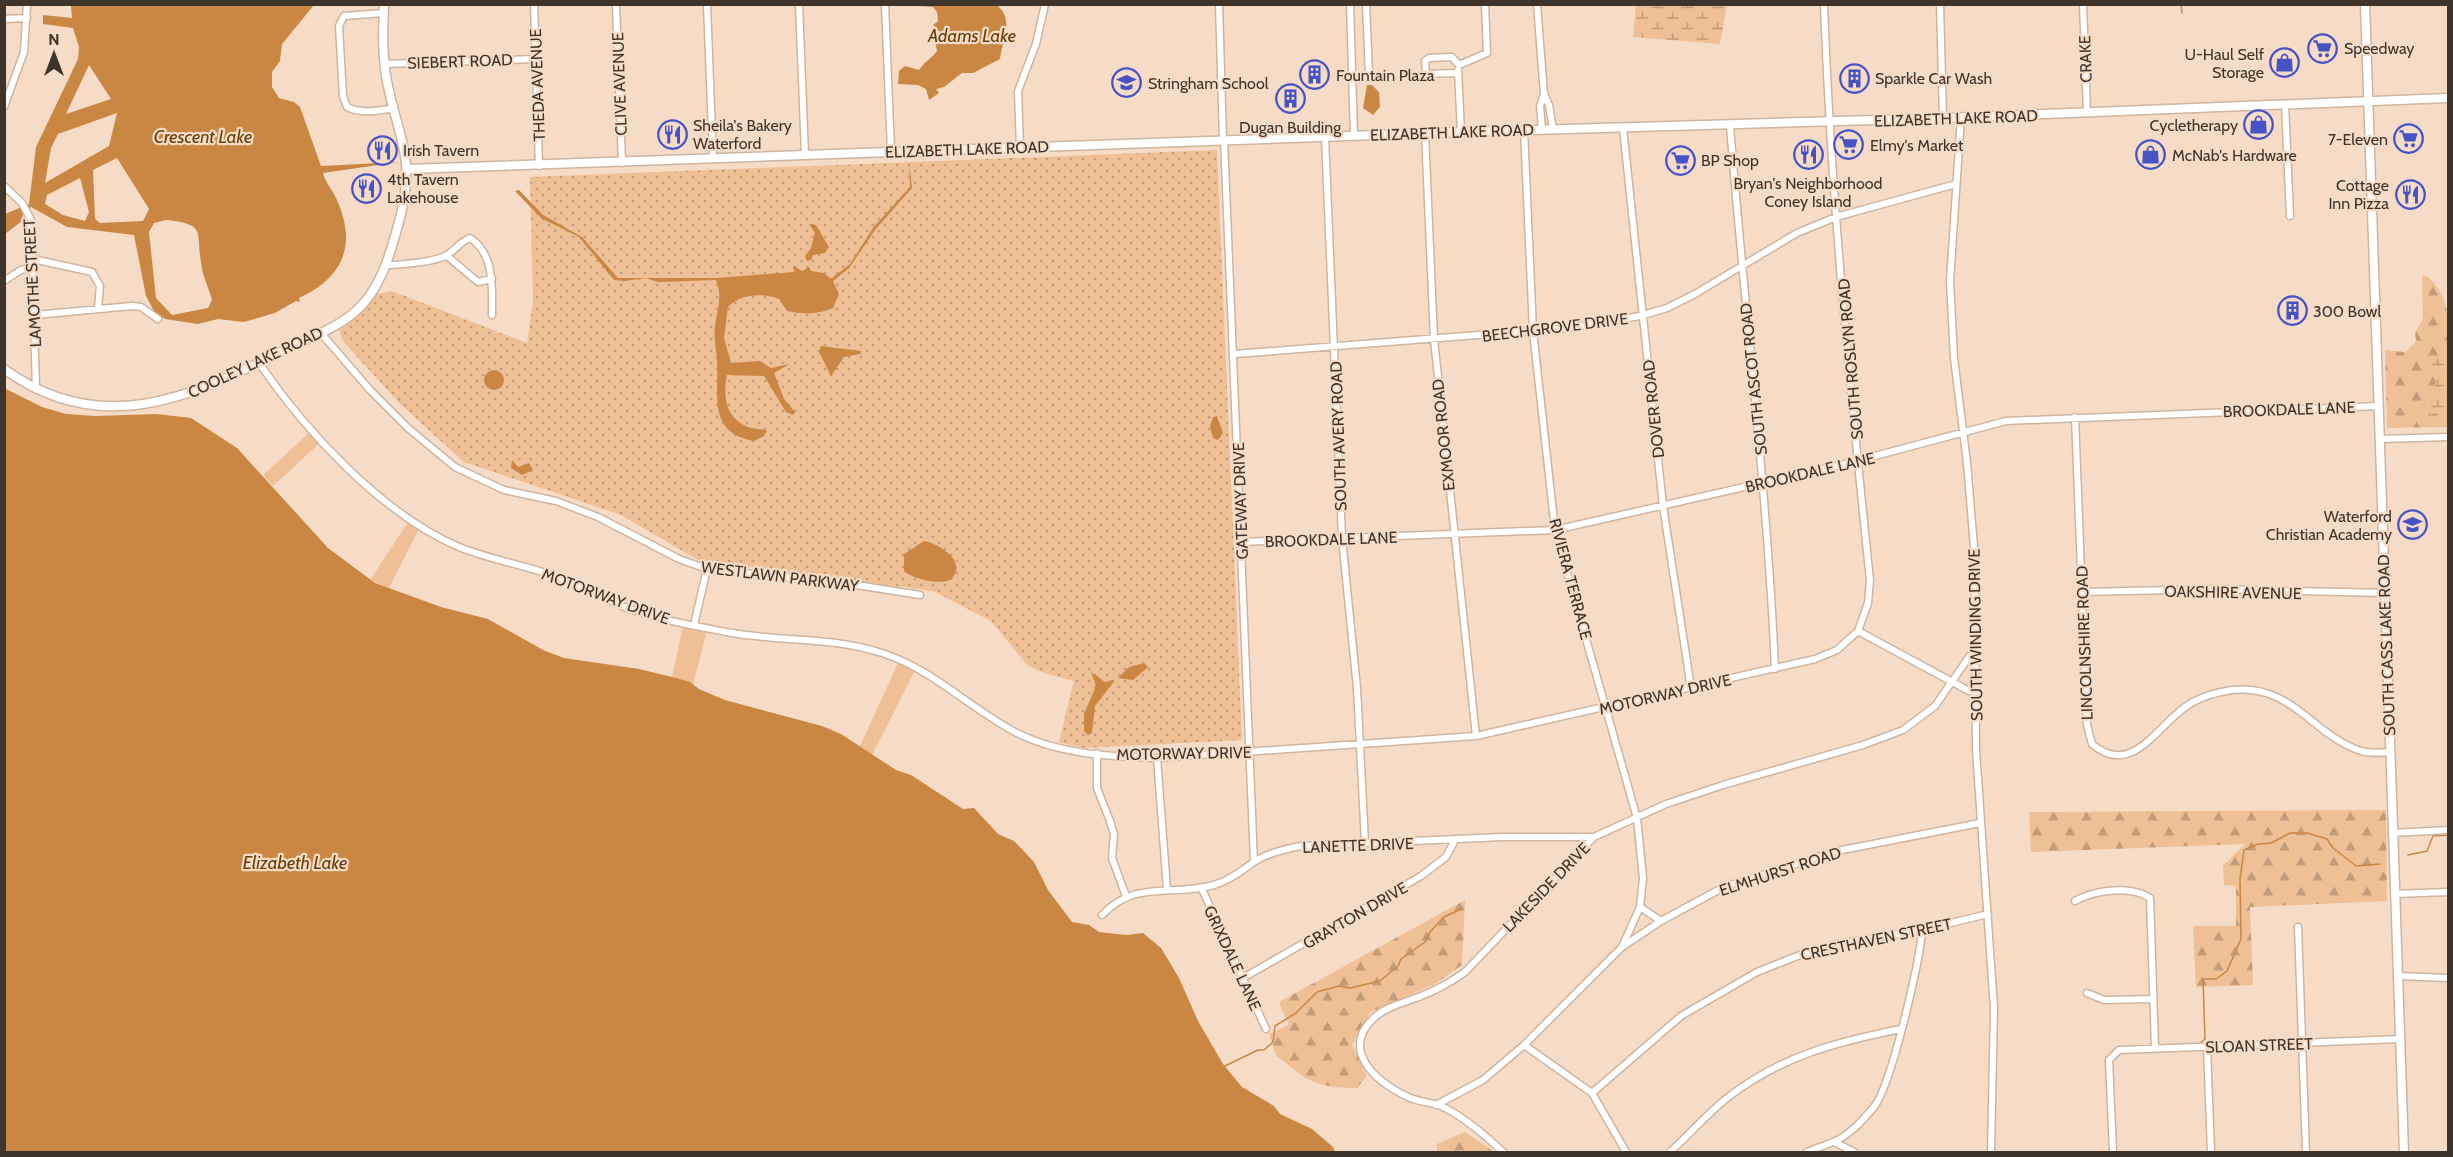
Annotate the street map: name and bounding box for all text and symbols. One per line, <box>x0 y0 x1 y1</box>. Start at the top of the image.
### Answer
north arrow <box>24 24 84 84</box>
water label: Adams Lake <box>927 25 1016 47</box>
street label: THEDA AVENUE <box>526 28 549 142</box>
text: N <box>48 30 60 49</box>
street label: CLIVE AVENUE <box>608 32 631 136</box>
supermarket icon: Speedway <box>2307 32 2339 64</box>
street label: CRAKE <box>2075 35 2096 83</box>
place label: Speedway <box>2344 39 2414 58</box>
place label: U-Haul Self Storage <box>2184 45 2265 82</box>
shop icon: U-Haul Self Storage <box>2269 47 2301 79</box>
street label: SIEBERT ROAD <box>407 50 513 73</box>
building icon: Fountain Plaza <box>1299 59 1331 91</box>
building icon: Sparkle Car Wash <box>1838 62 1870 94</box>
place label: Fountain Plaza <box>1336 66 1435 85</box>
school or university icon: Stringham School <box>1111 67 1143 99</box>
place label: Sparkle Car Wash <box>1875 69 1992 88</box>
place label: Stringham School <box>1148 74 1269 93</box>
building icon: Dugan Building <box>1274 83 1306 115</box>
street label: ELIZABETH LAKE ROAD <box>1874 106 2038 131</box>
shop icon: Cycletherapy <box>2243 109 2275 141</box>
place label: Sheila's Bakery Waterford <box>693 116 792 153</box>
place label: Cycletherapy <box>2149 116 2238 135</box>
restaurant icon: Sheila's Bakery Waterford <box>656 118 688 150</box>
place label: Dugan Building <box>1239 118 1342 137</box>
street label: ELIZABETH LAKE ROAD <box>1370 120 1534 145</box>
supermarket icon: 7-Eleven <box>2393 123 2425 155</box>
water label: Crescent Lake <box>154 126 252 148</box>
supermarket icon: Elmy's Market <box>1833 129 1865 161</box>
place label: 7-Eleven <box>2328 130 2388 149</box>
restaurant icon: Irish Tavern <box>366 134 398 166</box>
place label: Elmy's Market <box>1870 136 1964 155</box>
street label: ELIZABETH LAKE ROAD <box>885 137 1049 162</box>
restaurant icon: Bryan's Neighborhood Coney Island <box>1792 139 1824 171</box>
shop icon: McNab's Hardware <box>2135 139 2167 171</box>
place label: Irish Tavern <box>403 141 479 160</box>
supermarket icon: BP Shop <box>1664 144 1696 176</box>
place label: McNab's Hardware <box>2172 146 2297 165</box>
place label: BP Shop <box>1701 151 1759 170</box>
place label: 4th Tavern Lakehouse <box>387 170 459 207</box>
restaurant icon: 4th Tavern Lakehouse <box>350 172 382 204</box>
place label: Bryan's Neighborhood Coney Island <box>1734 174 1882 211</box>
place label: Cottage Inn Pizza <box>2328 176 2389 213</box>
restaurant icon: Cottage Inn Pizza <box>2394 178 2426 210</box>
street label: LAMOTHE STREET <box>20 218 45 348</box>
street label: SOUTH ROSLYN ROAD <box>1834 278 1867 440</box>
building icon: 300 Bowl <box>2276 295 2308 327</box>
street label: SOUTH ASCOT ROAD <box>1736 302 1771 456</box>
place label: 300 Bowl <box>2313 302 2381 321</box>
street label: BEECHGROVE DRIVE <box>1481 309 1629 346</box>
street label: COOLEY LAKE ROAD <box>185 323 326 402</box>
street label: DOVER ROAD <box>1639 359 1668 459</box>
street label: SOUTH AVERY ROAD <box>1326 361 1351 511</box>
street label: EXMOOR ROAD <box>1428 378 1459 492</box>
street label: BROOKDALE LANE <box>2222 398 2356 421</box>
street label: GATEWAY DRIVE <box>1229 442 1252 560</box>
street label: BROOKDALE LANE <box>1743 448 1877 497</box>
place label: Waterford Christian Academy <box>2266 507 2392 544</box>
school or university icon: Waterford Christian Academy <box>2397 509 2429 541</box>
street label: RIVIERA TERRACE <box>1545 516 1596 642</box>
street label: BROOKDALE LANE <box>1264 528 1398 551</box>
street label: SOUTH WINDING DRIVE <box>1964 548 1987 721</box>
street label: SOUTH CASS LAKE ROAD <box>2374 554 2399 736</box>
street label: WESTLAWN PARKWAY <box>700 557 861 596</box>
street label: MOTORWAY DRIVE <box>539 564 673 629</box>
street label: LINCOLNSHIRE ROAD <box>2072 565 2097 721</box>
street label: OAKSHIRE AVENUE <box>2164 582 2302 603</box>
street label: MOTORWAY DRIVE <box>1597 670 1733 719</box>
street label: MOTORWAY DRIVE <box>1116 743 1252 764</box>
street label: LANETTE DRIVE <box>1302 834 1414 857</box>
street label: LAKESIDE DRIVE <box>1499 838 1594 936</box>
street label: ELMHURST ROAD <box>1717 843 1844 900</box>
water label: Elizabeth Lake <box>243 852 347 874</box>
street label: GRAYTON DRIVE <box>1300 878 1411 953</box>
street label: GRIXDALE LANE <box>1200 903 1265 1014</box>
street label: CRESTHAVEN STREET <box>1799 914 1954 965</box>
street label: SLOAN STREET <box>2205 1034 2314 1057</box>

